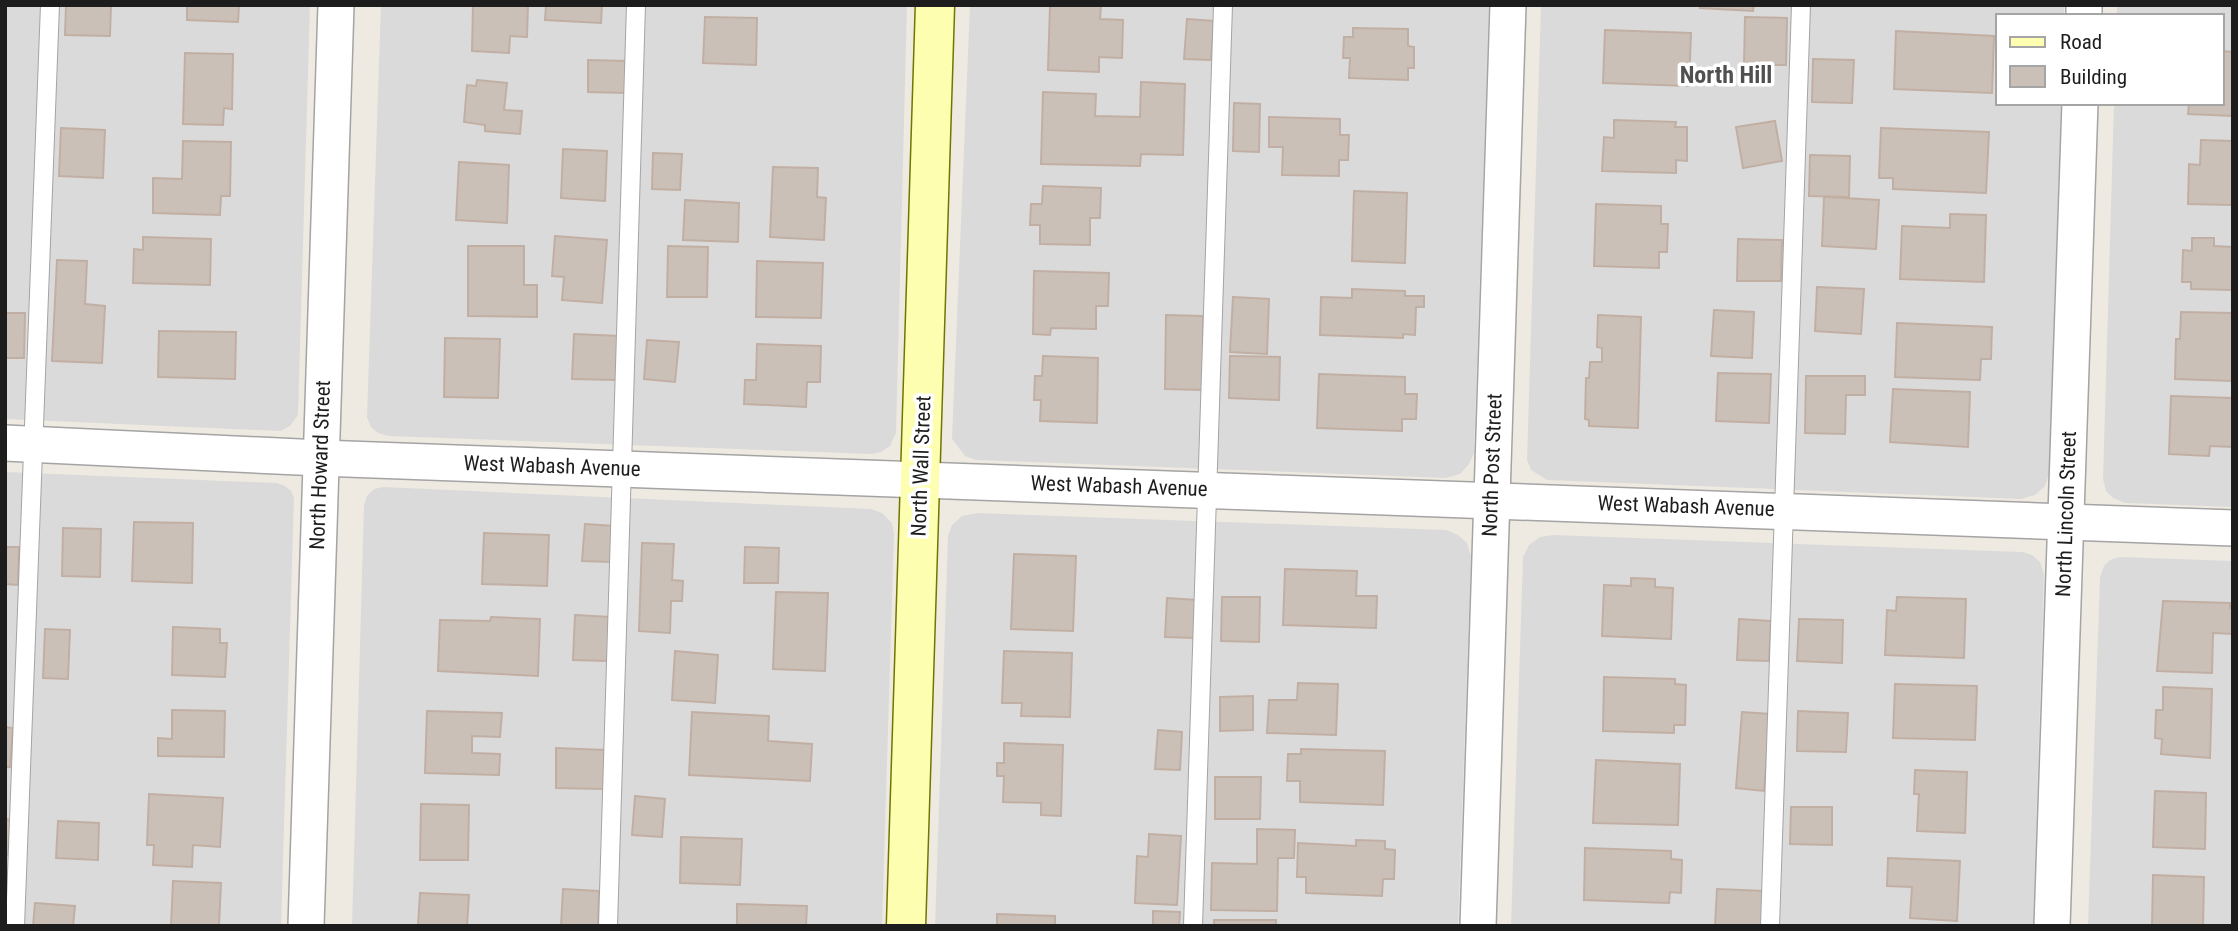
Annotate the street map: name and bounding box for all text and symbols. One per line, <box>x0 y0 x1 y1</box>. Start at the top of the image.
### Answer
legend <box>1996 14 2224 105</box>
text: Road <box>2060 30 2102 54</box>
district label: North Hill <box>1680 61 1772 89</box>
text: Building <box>2060 65 2127 89</box>
street label: North Howard Street <box>305 380 335 550</box>
street label: North Post Street <box>1478 393 1506 537</box>
street label: North Wall Street <box>907 395 935 537</box>
street label: North Lincoln Street <box>2051 431 2081 597</box>
street label: West Wabash Avenue <box>463 451 641 481</box>
street label: West Wabash Avenue <box>1030 471 1208 501</box>
street label: West Wabash Avenue <box>1597 491 1775 521</box>

